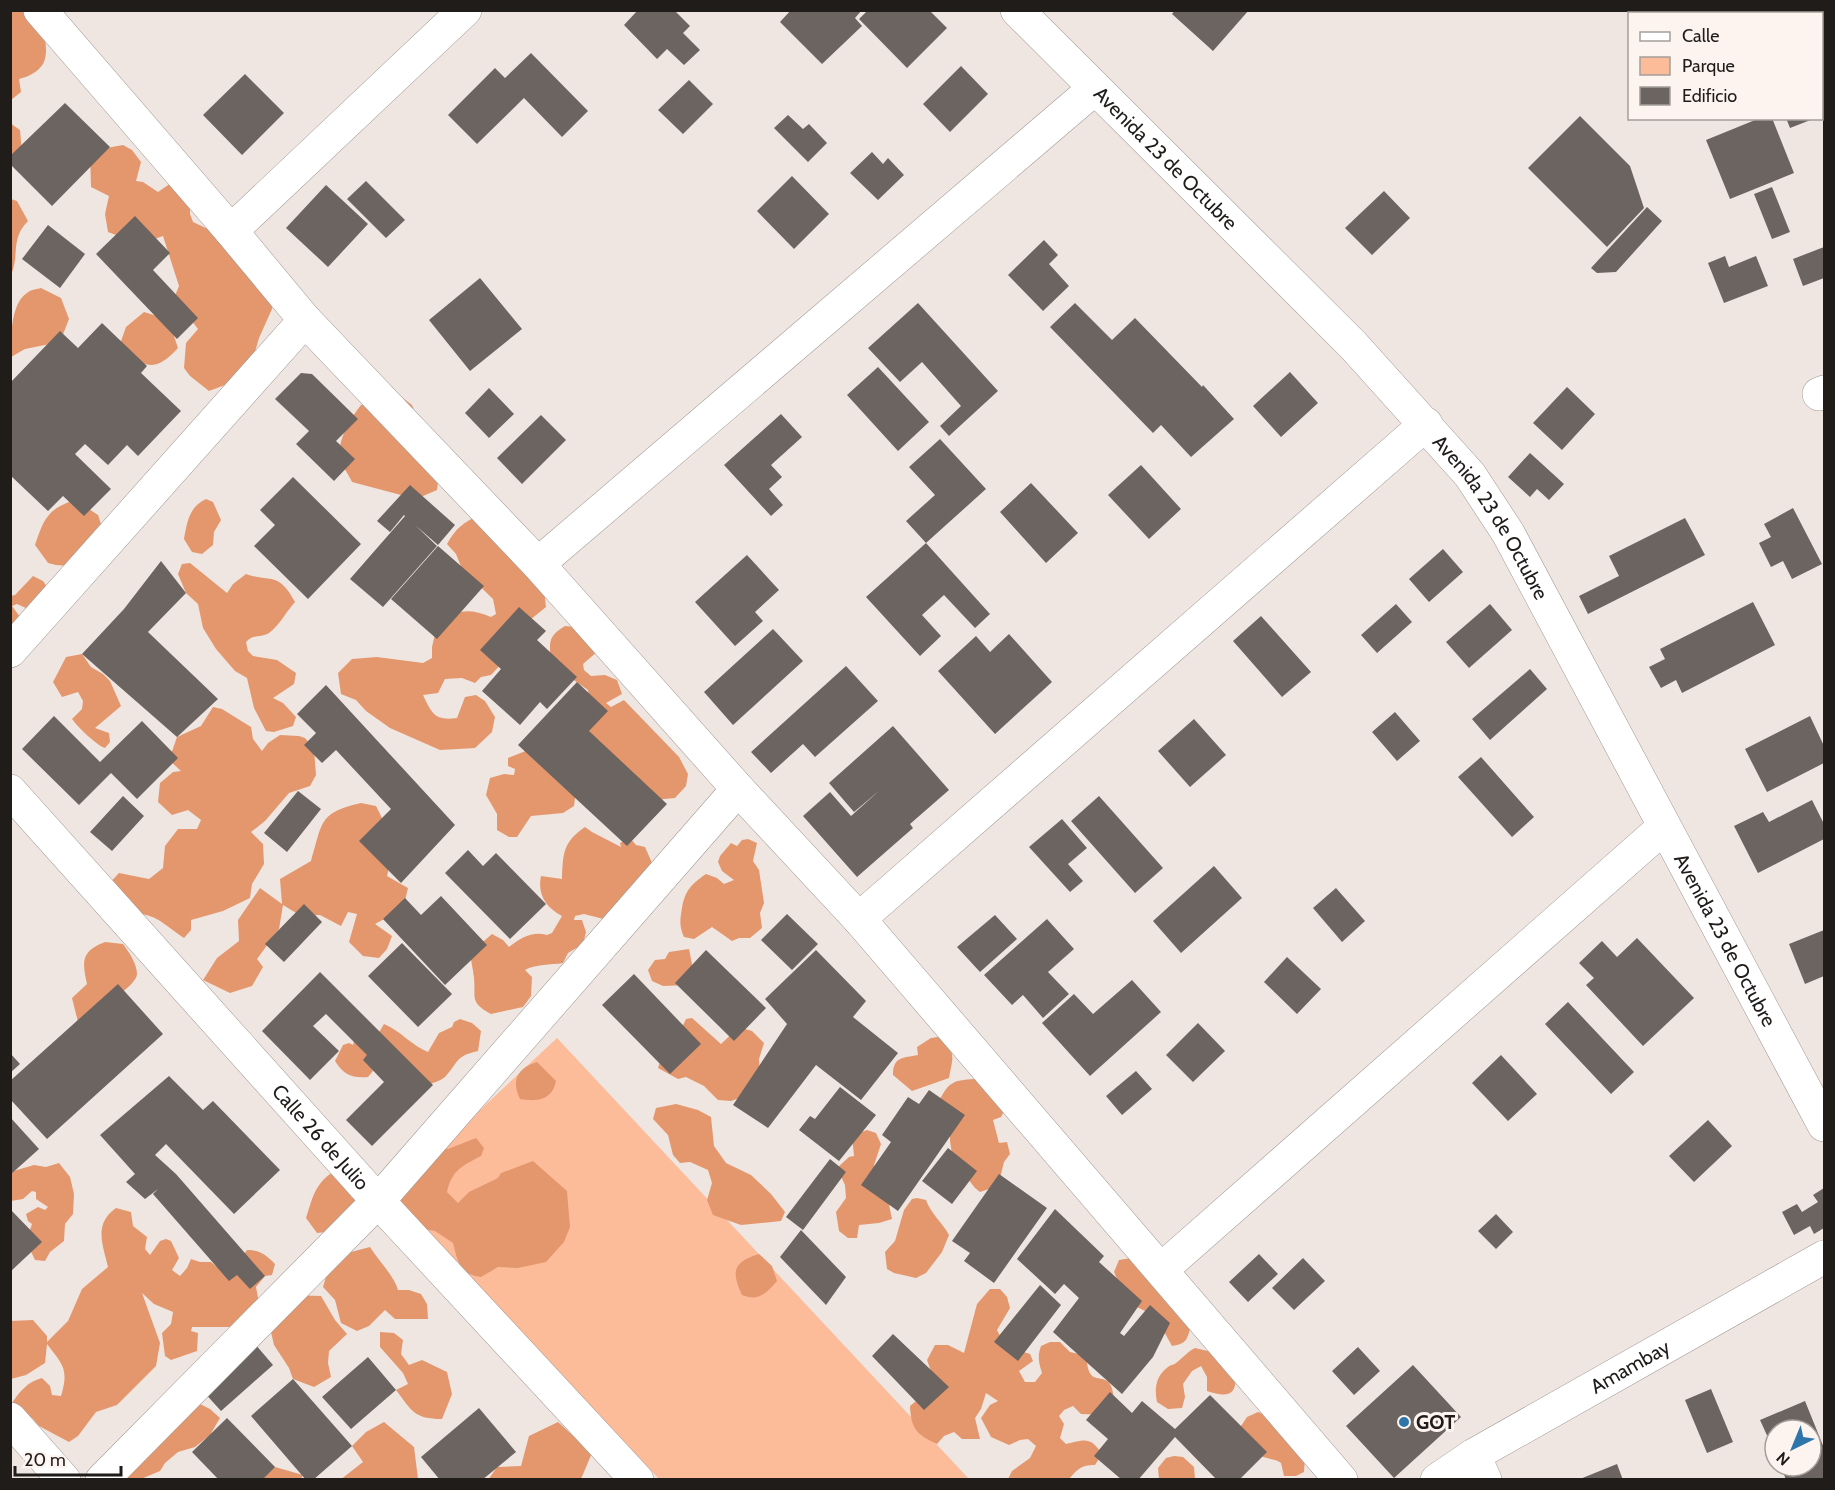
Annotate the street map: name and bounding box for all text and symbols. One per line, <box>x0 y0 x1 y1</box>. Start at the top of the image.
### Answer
legend <box>1628 12 1823 120</box>
text: Calle <box>1682 25 1719 47</box>
text: Parque <box>1682 55 1735 77</box>
street label: Avenida 23 de Octubre <box>1089 82 1242 235</box>
text: Edificio <box>1682 85 1737 107</box>
street label: Avenida 23 de Octubre <box>1428 430 1553 604</box>
street label: Avenida 23 de Octubre <box>1669 849 1781 1031</box>
street label: Calle 26 de Julio <box>267 1079 374 1195</box>
street label: Amambay <box>1586 1335 1674 1399</box>
place label: GOT <box>1416 1410 1455 1434</box>
marker: GOT <box>1397 1415 1411 1429</box>
north arrow <box>1763 1418 1823 1478</box>
scale bar <box>15 1439 122 1477</box>
text: N <box>1772 1448 1794 1469</box>
text: 20 m <box>24 1449 66 1471</box>

